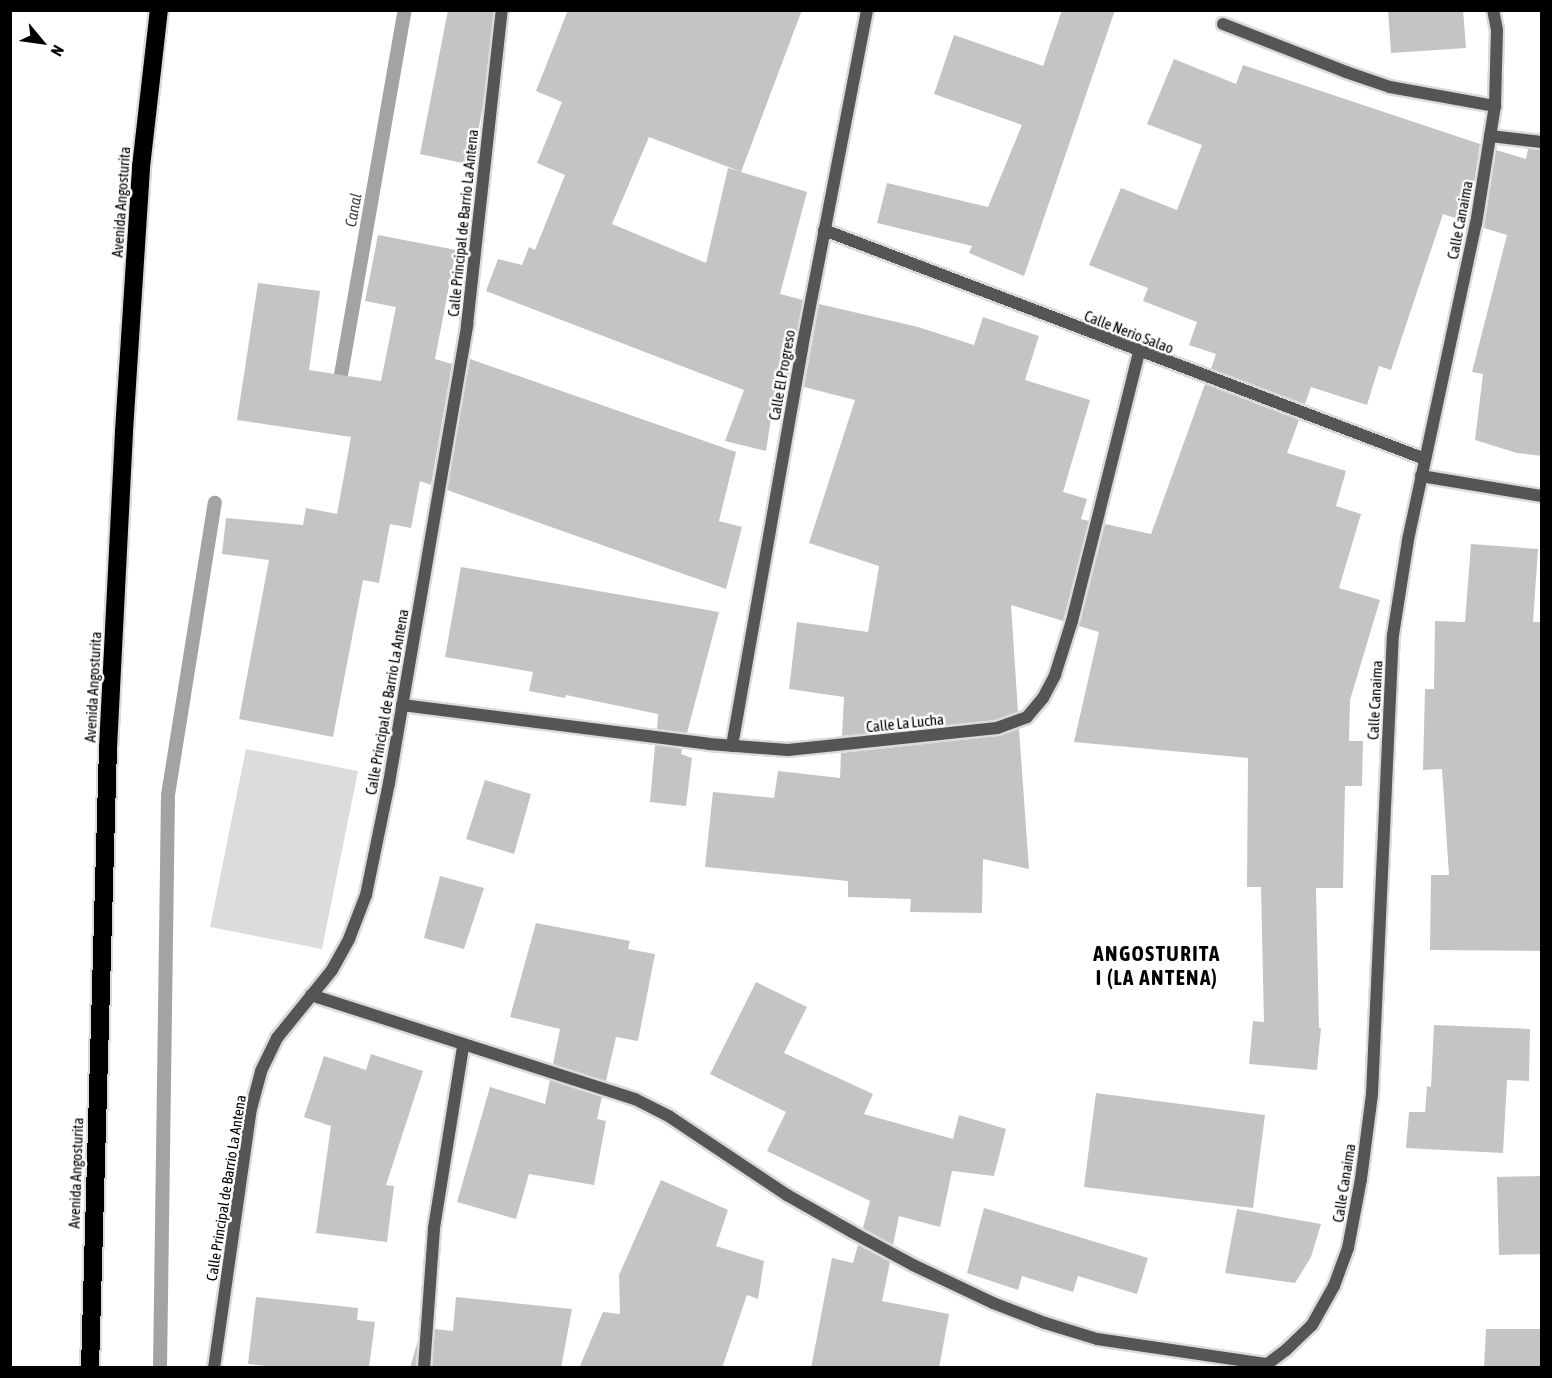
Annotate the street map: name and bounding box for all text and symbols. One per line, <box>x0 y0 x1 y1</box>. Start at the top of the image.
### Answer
north arrow <box>12 12 72 72</box>
text: N <box>48 42 68 59</box>
street label: Calle Principal de Barrio La Antena <box>444 128 482 318</box>
street label: Avenida Angosturita <box>108 146 134 258</box>
street label: Calle Canaima <box>1444 179 1476 261</box>
water label: Canal <box>341 192 365 228</box>
street label: Calle Nerio Salao <box>1082 307 1176 357</box>
street label: Calle El Progreso <box>765 328 799 422</box>
street label: Calle Principal de Barrio La Antena <box>362 608 412 796</box>
street label: Avenida Angosturita <box>81 631 105 743</box>
street label: Calle Canaima <box>1364 660 1386 740</box>
street label: Calle La Lucha <box>865 710 945 736</box>
district label: ANGOSTURITA I (LA ANTENA) <box>1093 940 1221 990</box>
street label: Calle Principal de Barrio La Antena <box>202 1094 250 1282</box>
street label: Avenida Angosturita <box>65 1117 87 1229</box>
street label: Calle Canaima <box>1329 1142 1359 1224</box>

